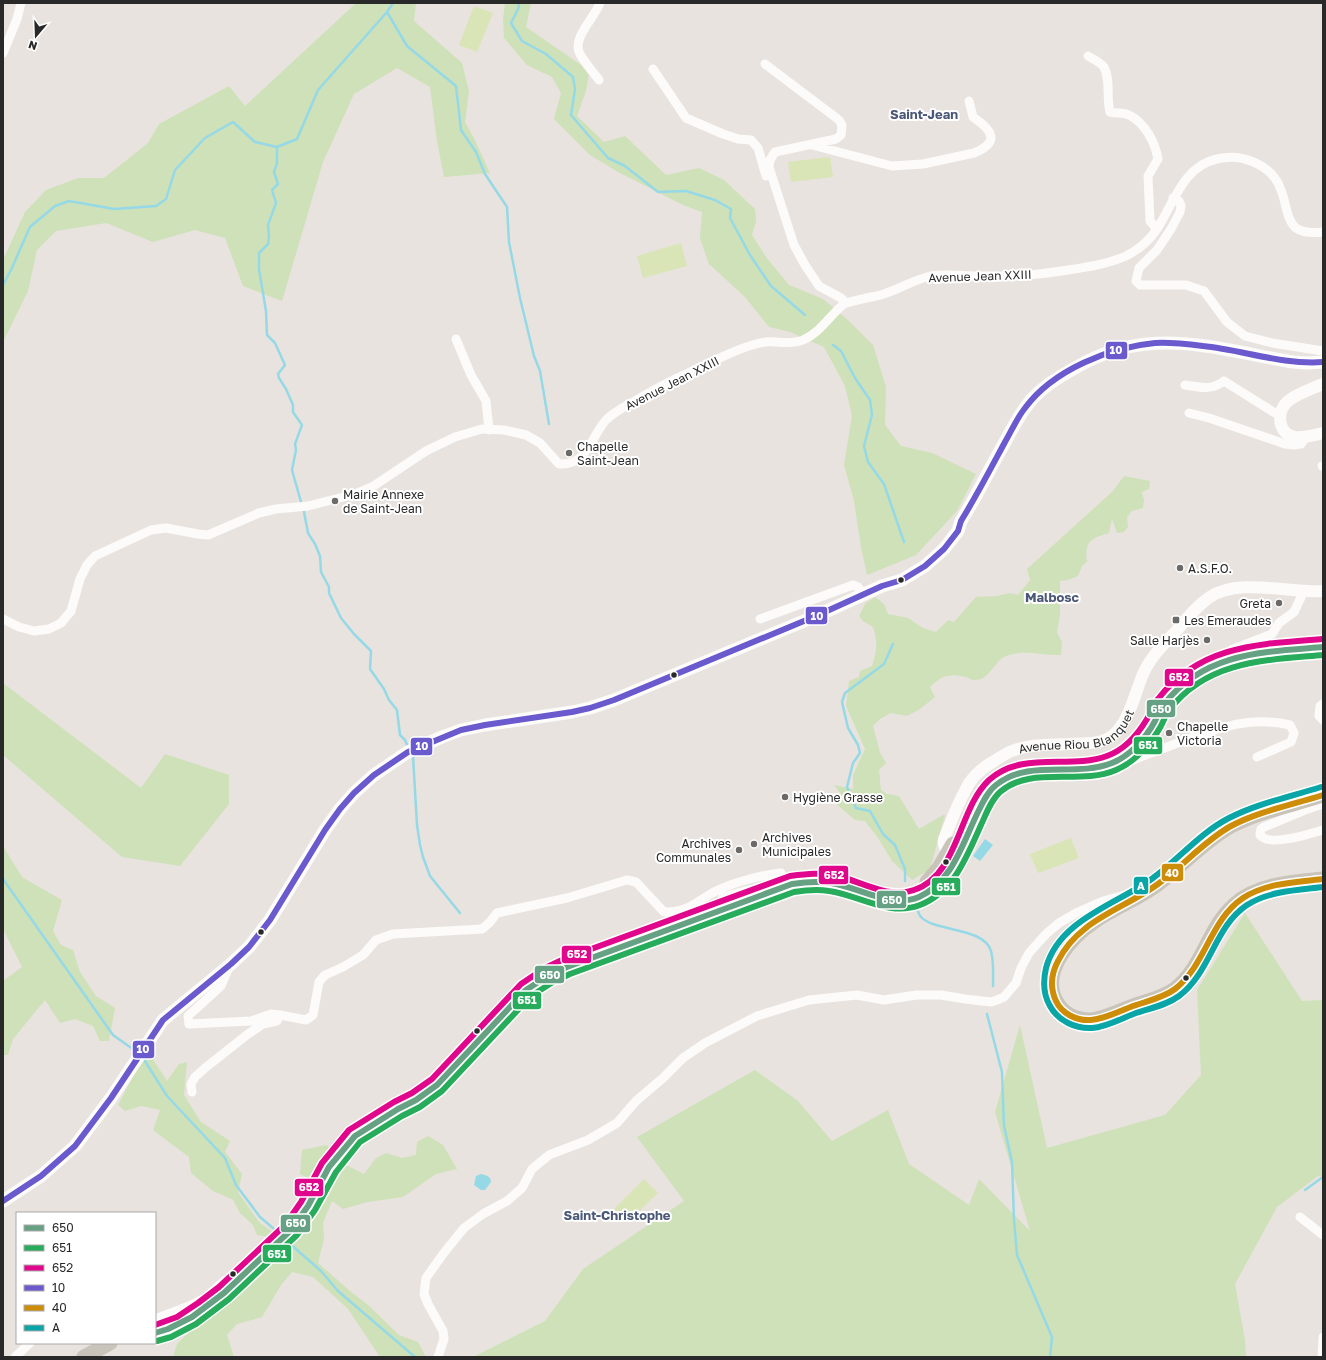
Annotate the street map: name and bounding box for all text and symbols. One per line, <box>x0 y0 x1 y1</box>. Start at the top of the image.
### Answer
north arrow <box>16 16 56 56</box>
text: N <box>27 38 39 53</box>
district label: Saint-Jean <box>890 106 958 122</box>
street label: Avenue Jean XXIII <box>928 267 1032 285</box>
line badge: 10 <box>1105 341 1128 360</box>
text: 10 <box>1110 343 1122 356</box>
street label: Avenue Jean XXIII <box>623 353 721 413</box>
place label: Chapelle Saint-Jean <box>577 439 639 468</box>
marker: Chapelle Saint-Jean <box>564 448 574 458</box>
place label: Mairie Annexe de Saint-Jean <box>343 487 424 516</box>
marker: Mairie Annexe de Saint-Jean <box>330 496 340 506</box>
place label: A.S.F.O. <box>1188 561 1232 576</box>
marker: A.S.F.O. <box>1175 563 1185 573</box>
unlabelled marker <box>896 575 906 585</box>
district label: Malbosc <box>1025 589 1080 605</box>
place label: Greta <box>1239 596 1271 611</box>
marker: Greta <box>1274 598 1284 608</box>
line badge: 10 <box>805 606 828 625</box>
text: 10 <box>811 609 823 622</box>
place label: Les Emeraudes <box>1184 613 1271 628</box>
marker: Les Emeraudes <box>1171 615 1181 625</box>
place label: Salle Harjès <box>1130 633 1199 648</box>
marker: Salle Harjès <box>1202 635 1212 645</box>
line badge: 652 <box>1164 668 1194 687</box>
unlabelled marker <box>669 670 679 680</box>
text: 652 <box>1169 670 1189 683</box>
line badge: 650 <box>1146 699 1176 718</box>
text: 650 <box>1151 702 1171 715</box>
street label: Avenue Riou Blanquet <box>1017 707 1137 756</box>
place label: Chapelle Victoria <box>1177 719 1228 748</box>
marker: Chapelle Victoria <box>1164 728 1174 738</box>
line badge: 651 <box>1133 736 1163 755</box>
line badge: 10 <box>410 737 433 756</box>
text: 651 <box>1138 738 1158 751</box>
text: 10 <box>416 739 428 752</box>
place label: Hygiène Grasse <box>793 790 883 805</box>
marker: Hygiène Grasse <box>780 792 790 802</box>
place label: Archives Municipales <box>762 830 831 859</box>
place label: Archives Communales <box>656 836 731 865</box>
marker: Archives Municipales <box>749 839 759 849</box>
marker: Archives Communales <box>734 845 744 855</box>
unlabelled marker <box>941 857 951 867</box>
line badge: 40 <box>1161 863 1184 882</box>
line badge: 652 <box>818 865 849 885</box>
text: 40 <box>1165 866 1179 879</box>
text: 652 <box>824 868 844 881</box>
line badge: A <box>1133 876 1149 895</box>
line badge: 651 <box>931 877 961 896</box>
text: A <box>1137 879 1145 892</box>
text: 651 <box>936 880 956 893</box>
line badge: 650 <box>876 890 907 909</box>
text: 650 <box>882 893 902 906</box>
unlabelled marker <box>256 927 266 937</box>
line badge: 652 <box>561 945 592 964</box>
text: 652 <box>567 947 587 960</box>
line badge: 650 <box>534 965 565 984</box>
text: 650 <box>540 968 560 981</box>
unlabelled marker <box>1181 973 1191 983</box>
line badge: 651 <box>512 991 542 1010</box>
text: 651 <box>517 993 537 1006</box>
unlabelled marker <box>472 1026 482 1036</box>
line badge: 10 <box>132 1040 155 1059</box>
text: 10 <box>137 1042 149 1055</box>
line badge: 652 <box>294 1178 324 1197</box>
text: 652 <box>299 1180 319 1193</box>
district label: Saint-Christophe <box>563 1207 671 1223</box>
legend <box>16 1212 156 1344</box>
line badge: 650 <box>280 1214 311 1233</box>
text: 650 <box>286 1216 306 1229</box>
text: 650 <box>52 1220 74 1235</box>
text: 651 <box>52 1240 72 1255</box>
line badge: 651 <box>262 1244 292 1263</box>
text: 651 <box>267 1247 287 1260</box>
text: 652 <box>52 1260 73 1275</box>
unlabelled marker <box>228 1269 238 1279</box>
text: 10 <box>52 1280 65 1295</box>
text: 40 <box>52 1300 67 1315</box>
text: A <box>52 1320 60 1335</box>

